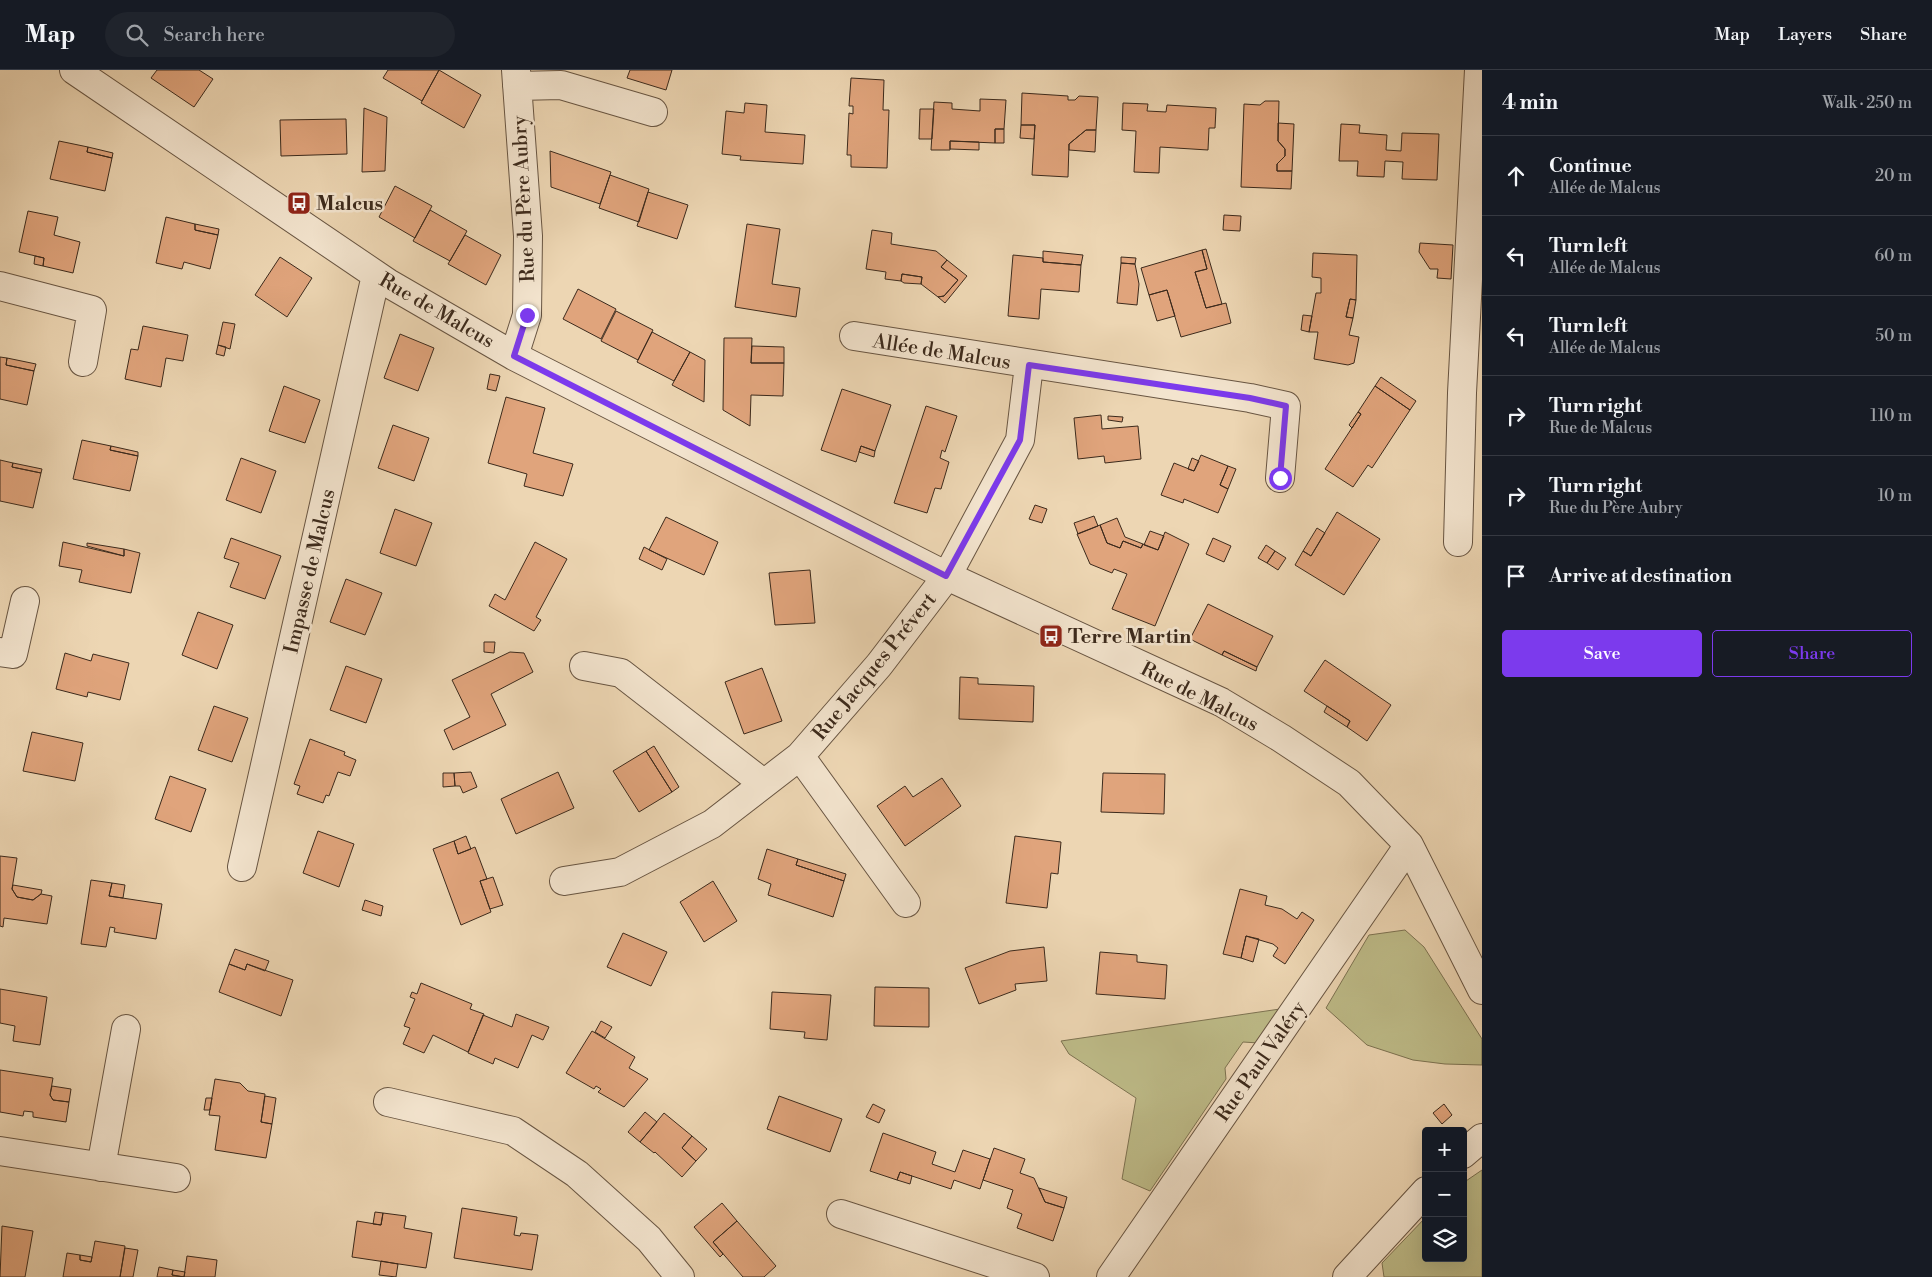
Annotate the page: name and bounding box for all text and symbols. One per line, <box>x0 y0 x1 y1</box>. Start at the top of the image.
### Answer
search box <box>105 12 455 57</box>
text: Map <box>25 20 75 50</box>
icon: search <box>123 21 151 49</box>
text: Search here <box>163 23 265 47</box>
text: Map <box>1715 23 1750 46</box>
text: Layers <box>1778 23 1832 46</box>
text: Share <box>1860 23 1907 46</box>
text: 4 min <box>1502 90 1558 116</box>
text: Walk · 250 m <box>1822 93 1912 113</box>
street label: Rue du Père Aubry <box>508 115 541 283</box>
text: Continue <box>1549 154 1632 178</box>
icon: ahead <box>1502 162 1530 190</box>
text: 20 m <box>1875 166 1912 186</box>
text: Allée de Malcus <box>1549 178 1661 198</box>
bus stop icon: Malcus <box>286 190 312 216</box>
place label: Malcus <box>316 192 383 217</box>
text: Turn left <box>1549 234 1628 258</box>
icon: left <box>1502 242 1530 270</box>
text: 60 m <box>1874 246 1912 266</box>
text: Allée de Malcus <box>1549 258 1661 278</box>
street label: Rue de Malcus <box>374 268 498 354</box>
route end <box>516 304 539 327</box>
text: Turn left <box>1549 314 1628 338</box>
icon: left <box>1502 322 1530 350</box>
text: 50 m <box>1875 326 1912 346</box>
street label: Allée de Malcus <box>870 329 1013 376</box>
text: Allée de Malcus <box>1549 338 1661 358</box>
text: Turn right <box>1549 394 1642 418</box>
icon: right <box>1502 402 1530 430</box>
text: 110 m <box>1870 406 1912 426</box>
text: Rue de Malcus <box>1549 418 1652 438</box>
route start <box>1269 467 1292 490</box>
text: Turn right <box>1549 474 1642 498</box>
icon: right <box>1502 482 1530 510</box>
text: 10 m <box>1878 486 1912 506</box>
street label: Impasse de Malcus <box>279 487 342 656</box>
text: Rue du Père Aubry <box>1549 498 1683 518</box>
icon: arrive <box>1502 562 1530 590</box>
text: Arrive at destination <box>1549 564 1732 588</box>
street label: Rue Jacques Prévert <box>808 588 942 746</box>
bus stop icon: Terre Martin <box>1038 623 1064 649</box>
place label: Terre Martin <box>1068 625 1192 650</box>
button: Save <box>1502 630 1702 677</box>
button: Share <box>1712 630 1912 677</box>
street label: Rue de Malcus <box>1136 657 1262 738</box>
street label: Rue Paul Valéry <box>1210 997 1312 1127</box>
map controls <box>1422 1127 1467 1262</box>
button: + <box>1422 1127 1467 1172</box>
button: − <box>1422 1172 1467 1217</box>
button: layers <box>1422 1217 1467 1262</box>

